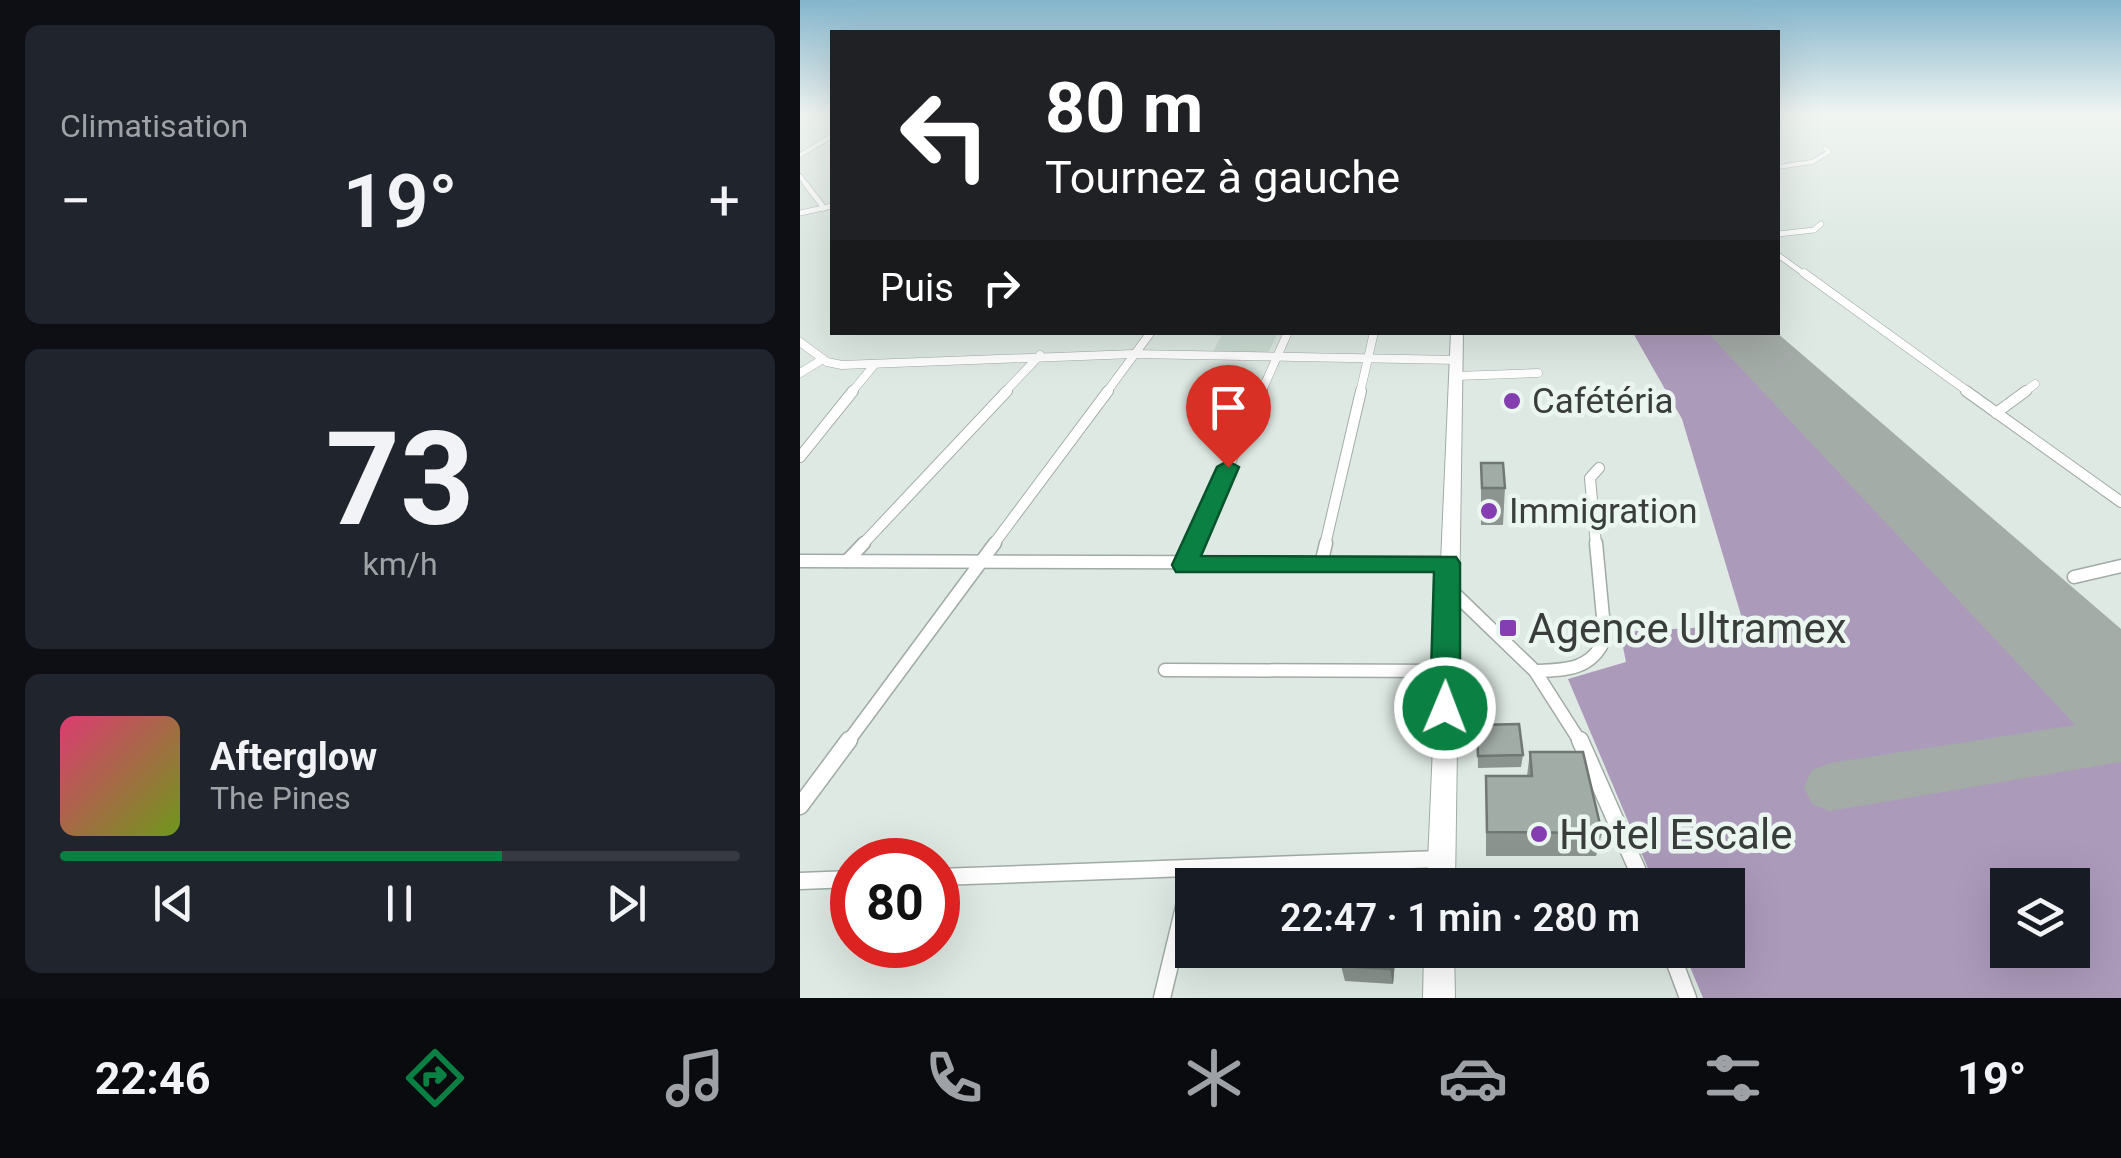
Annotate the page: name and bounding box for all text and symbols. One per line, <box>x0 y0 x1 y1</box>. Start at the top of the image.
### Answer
text: 80 m <box>1045 67 1203 149</box>
icon: left <box>880 70 1010 200</box>
text: Climatisation <box>60 107 248 145</box>
text: Tournez à gauche <box>1045 151 1400 204</box>
text: 19° <box>343 157 457 245</box>
text: − <box>60 169 91 233</box>
text: + <box>709 169 740 233</box>
icon: right <box>974 260 1029 315</box>
text: Puis <box>880 266 954 310</box>
pin <box>1186 365 1271 468</box>
icon: arrive <box>1201 380 1256 435</box>
place label: Cafétéria <box>1532 381 1674 422</box>
marker: Cafétéria <box>1501 390 1523 412</box>
text: 73 <box>325 403 475 556</box>
place label: Immigration <box>1509 491 1698 532</box>
marker: Immigration <box>1478 500 1500 522</box>
text: km/h <box>362 545 438 583</box>
place label: Agence Ultramex <box>1528 604 1847 653</box>
marker: Agence Ultramex <box>1497 617 1519 639</box>
position arrow <box>1393 656 1497 760</box>
text: Afterglow <box>210 735 377 779</box>
text: The Pines <box>210 779 351 817</box>
place label: Hotel Escale <box>1559 810 1792 859</box>
marker: Hotel Escale <box>1528 823 1550 845</box>
speed limit sign: 80 <box>830 838 960 968</box>
map controls <box>1990 868 2090 968</box>
button: layers <box>1990 868 2090 968</box>
icon: previous <box>146 876 201 931</box>
icon: pause <box>372 876 427 931</box>
icon: next <box>599 876 654 931</box>
text: 22:47 · 1 min · 280 m <box>1280 896 1640 940</box>
icon: directions <box>400 1043 470 1113</box>
icon: music <box>660 1043 730 1113</box>
icon: phone <box>919 1043 989 1113</box>
icon: climate <box>1179 1043 1249 1113</box>
icon: car <box>1438 1043 1508 1113</box>
icon: filters <box>1698 1043 1768 1113</box>
text: 22:46 <box>95 1052 211 1105</box>
text: 19° <box>1957 1052 2026 1105</box>

